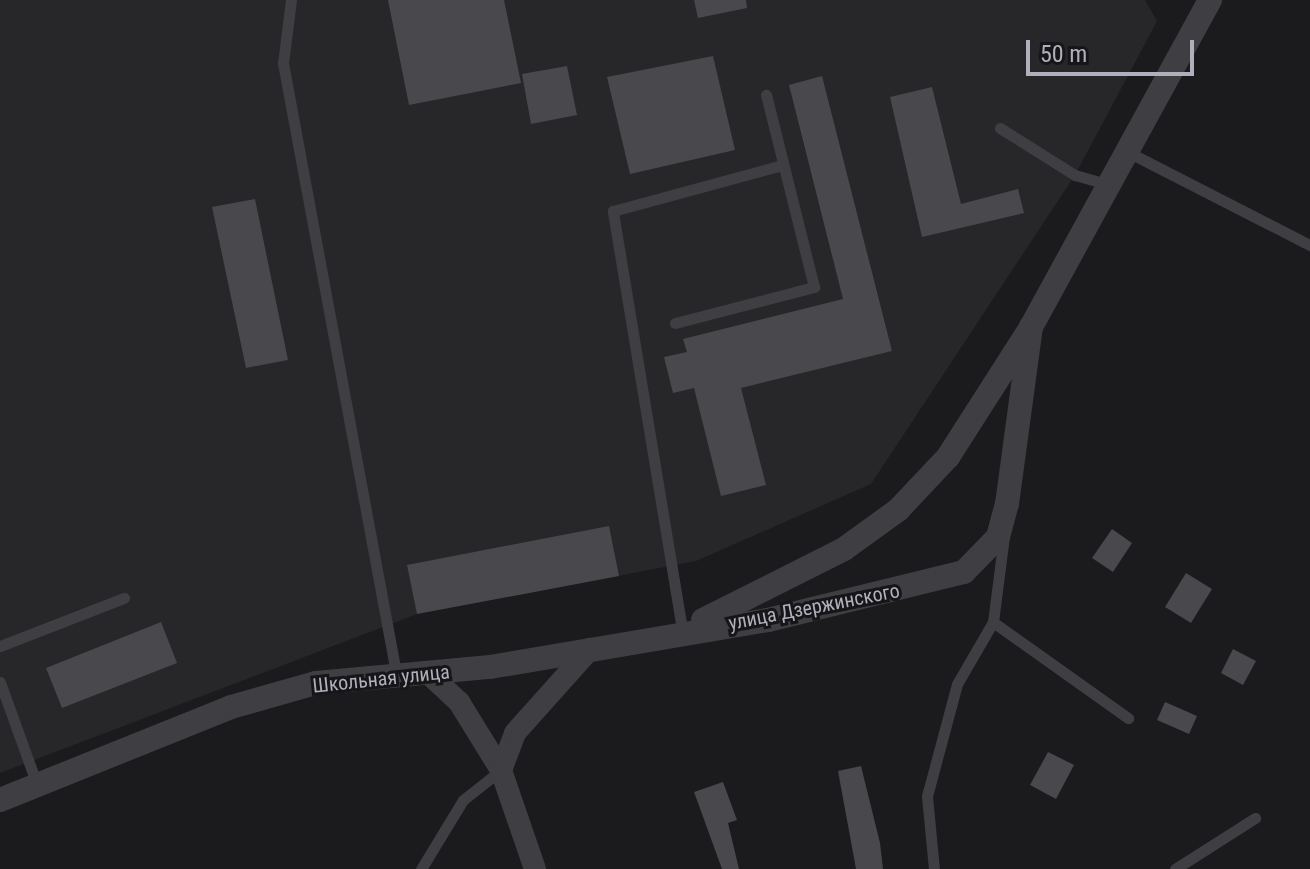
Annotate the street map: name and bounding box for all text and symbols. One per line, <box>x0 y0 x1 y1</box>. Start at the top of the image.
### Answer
scale bar <box>1030 24 1198 74</box>
text: 50 m <box>1040 40 1087 68</box>
street label: улица Дзержинского <box>726 579 902 635</box>
street label: Школьная улица <box>311 660 451 698</box>

